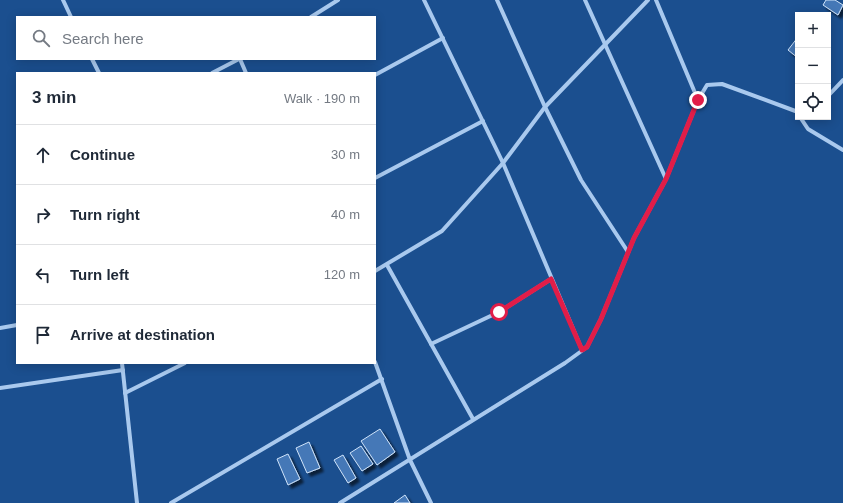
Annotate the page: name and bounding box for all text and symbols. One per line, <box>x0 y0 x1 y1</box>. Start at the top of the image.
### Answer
map controls <box>795 12 831 120</box>
button: + <box>795 12 831 48</box>
search box <box>16 16 376 60</box>
icon: search <box>30 27 52 49</box>
text: Search here <box>62 30 144 47</box>
button: − <box>795 48 831 84</box>
button: locate <box>795 84 831 120</box>
text: 3 min <box>32 88 76 107</box>
text: Walk · 190 m <box>284 91 360 106</box>
route end <box>689 91 707 109</box>
icon: ahead <box>32 144 54 166</box>
text: Continue <box>70 146 135 163</box>
text: 30 m <box>331 147 360 162</box>
icon: right <box>32 204 54 226</box>
text: Turn right <box>70 206 140 223</box>
text: 40 m <box>331 207 360 222</box>
icon: left <box>32 264 54 286</box>
text: Turn left <box>70 266 129 283</box>
text: 120 m <box>324 267 360 282</box>
route start <box>490 303 508 321</box>
icon: arrive <box>32 324 54 346</box>
text: Arrive at destination <box>70 326 215 343</box>

